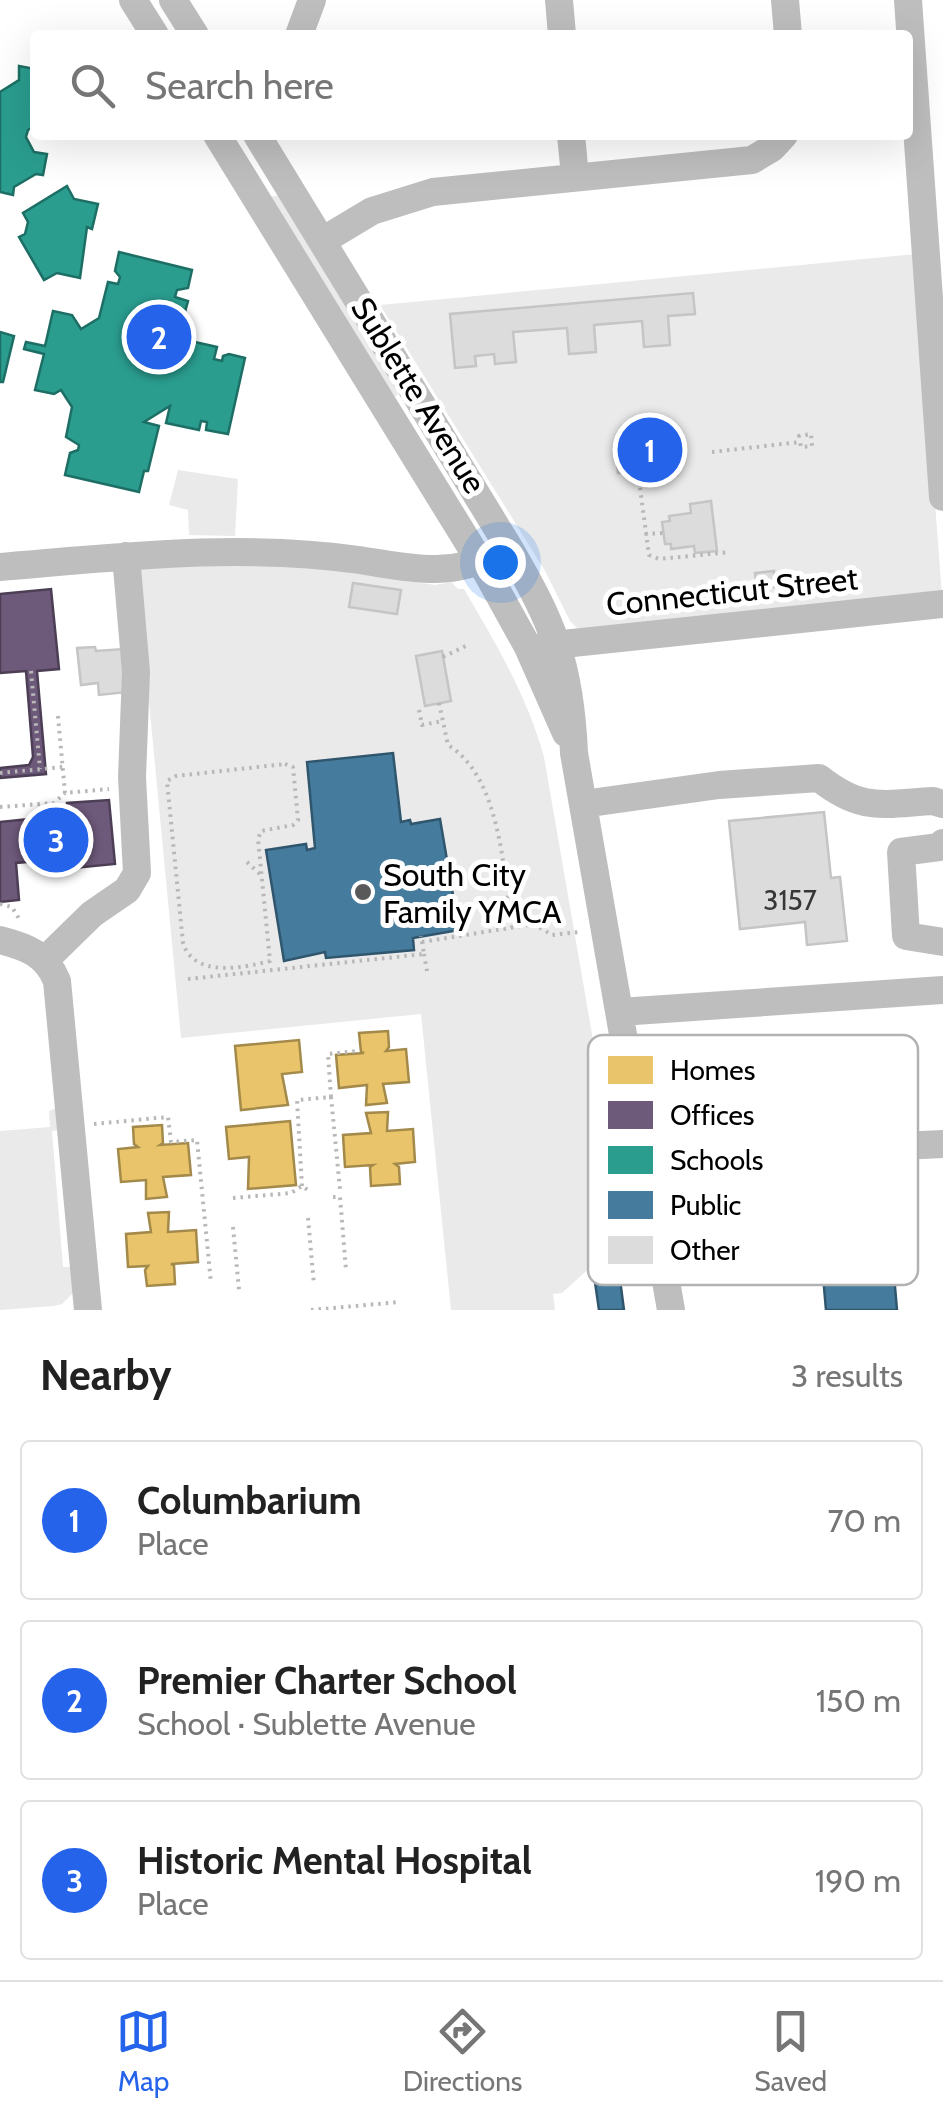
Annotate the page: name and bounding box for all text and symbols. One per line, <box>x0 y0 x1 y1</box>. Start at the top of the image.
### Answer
search box <box>30 30 913 140</box>
icon: search <box>65 58 120 113</box>
text: Search here <box>145 62 334 109</box>
street label: Sublette Avenue <box>343 290 495 500</box>
pin: 2 <box>126 300 192 374</box>
pin: 1 <box>618 412 682 488</box>
your location <box>475 537 526 588</box>
street label: Connecticut Street <box>604 558 860 624</box>
pin: 3 <box>23 802 88 878</box>
place label: South City Family YMCA <box>383 855 562 931</box>
marker: South City Family YMCA <box>352 881 374 903</box>
house number: 3157 <box>763 883 817 917</box>
legend <box>588 1035 918 1285</box>
text: Homes <box>670 1053 755 1087</box>
text: Offices <box>670 1098 754 1132</box>
text: Schools <box>670 1143 763 1177</box>
text: Public <box>670 1188 741 1222</box>
text: Other <box>670 1233 740 1267</box>
text: Nearby <box>40 1349 172 1401</box>
text: 3 results <box>791 1356 903 1395</box>
text: Columbarium <box>137 1477 362 1524</box>
text: 1 <box>69 1501 80 1540</box>
text: 70 m <box>828 1501 901 1540</box>
text: Place <box>137 1524 209 1563</box>
text: Premier Charter School <box>137 1657 517 1704</box>
text: 2 <box>66 1681 83 1720</box>
text: 150 m <box>816 1681 901 1720</box>
text: School · Sublette Avenue <box>137 1704 476 1743</box>
text: Historic Mental Hospital <box>137 1837 532 1884</box>
text: 3 <box>66 1861 83 1900</box>
text: 190 m <box>815 1861 901 1900</box>
text: Place <box>137 1884 209 1923</box>
tab: Map <box>116 2004 171 2098</box>
tab: Directions <box>403 2004 522 2098</box>
tab: Saved <box>754 2004 827 2098</box>

